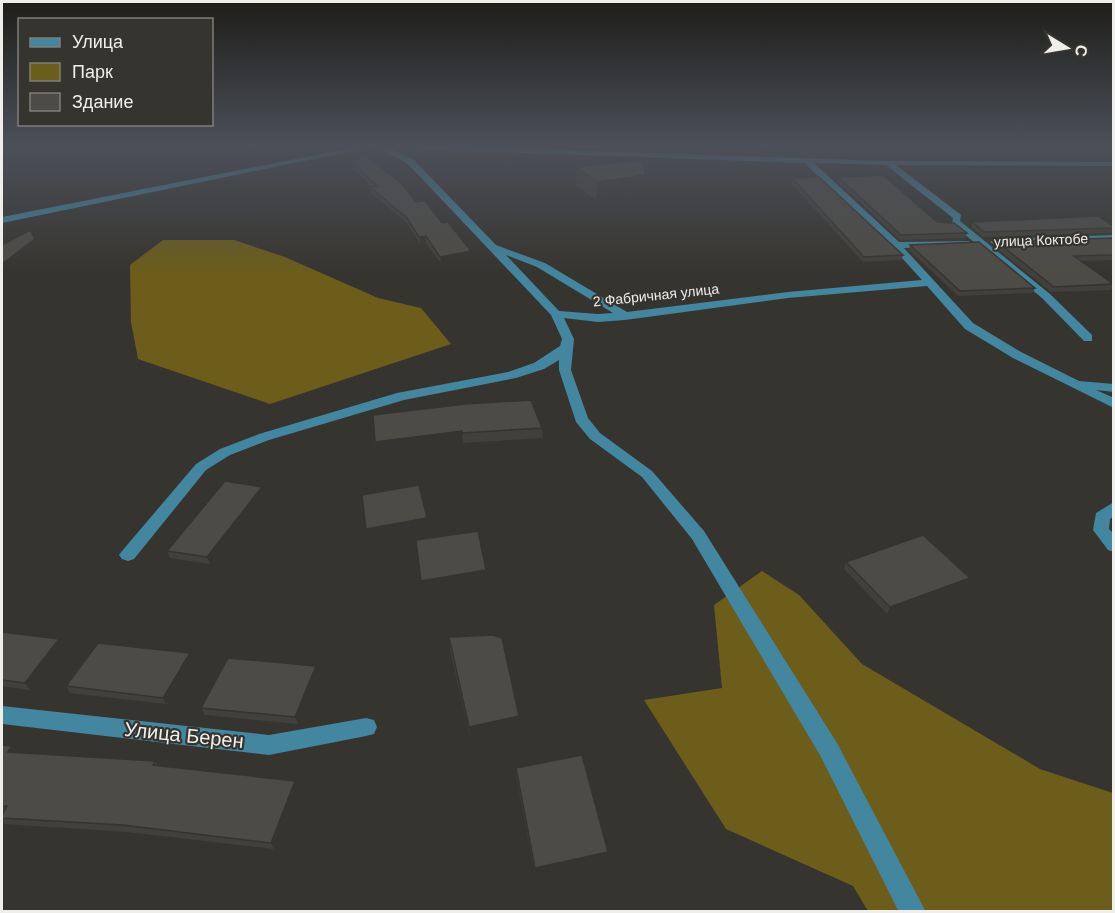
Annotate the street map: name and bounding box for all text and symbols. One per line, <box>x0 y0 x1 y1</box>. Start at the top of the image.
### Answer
legend <box>18 18 213 126</box>
north arrow <box>1037 18 1097 78</box>
text: Улица <box>72 32 124 52</box>
text: С <box>1072 43 1091 58</box>
text: Парк <box>72 62 113 82</box>
text: Здание <box>72 92 133 112</box>
street label: улица Коктобе <box>994 230 1089 250</box>
street label: 2 Фабричная улица <box>592 280 720 310</box>
street label: Улица Берен <box>123 718 245 752</box>

